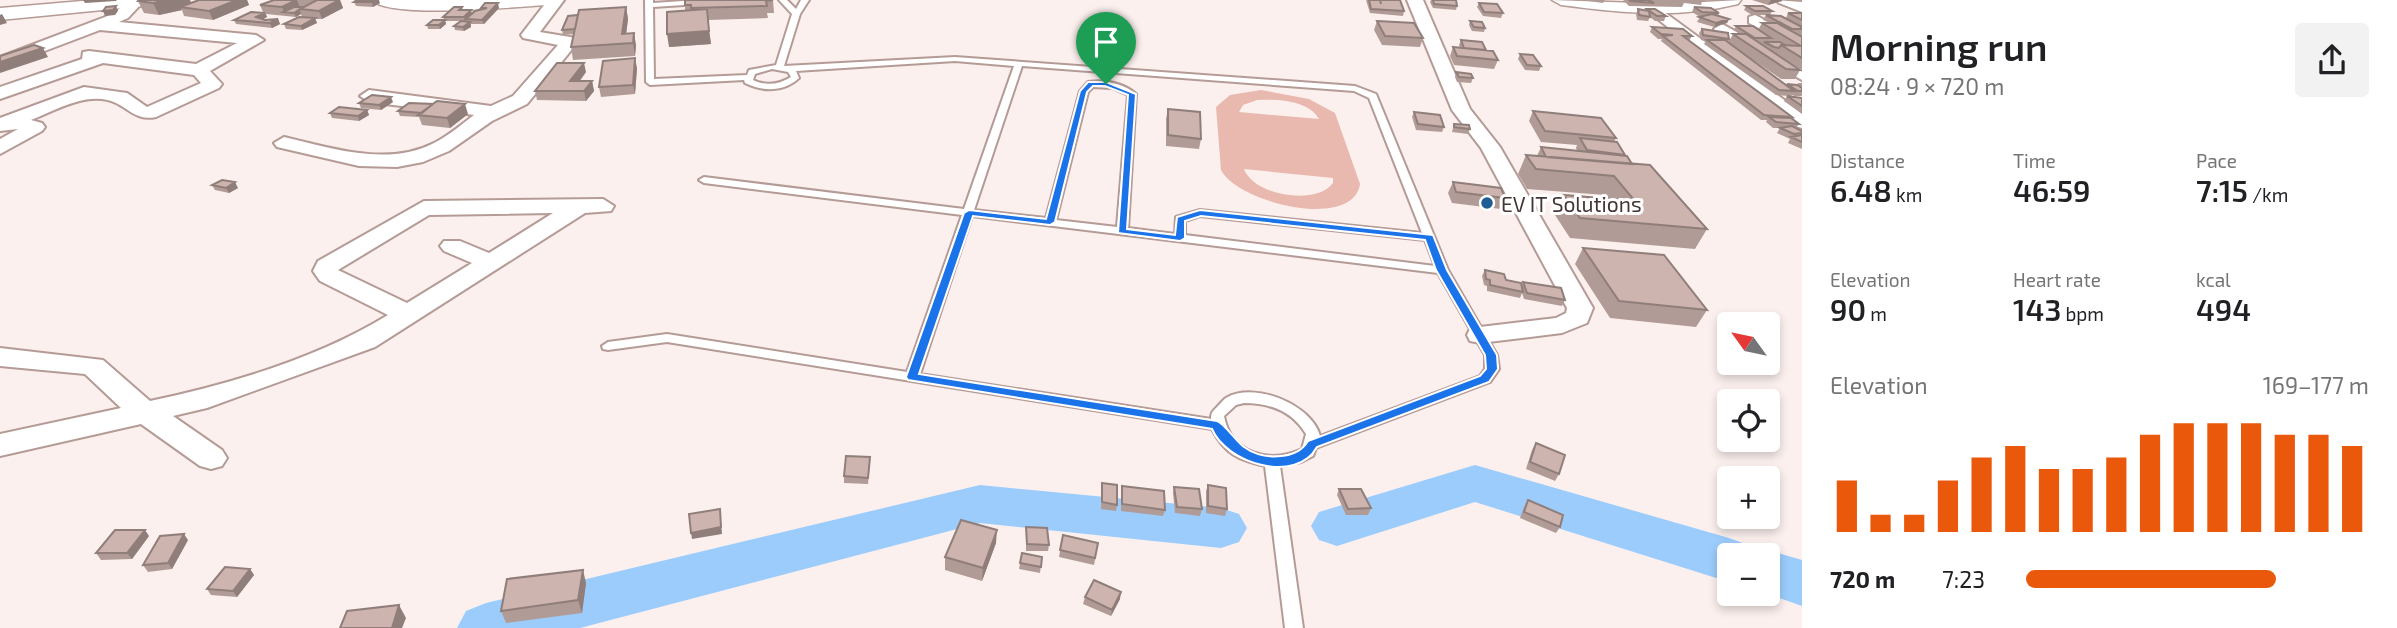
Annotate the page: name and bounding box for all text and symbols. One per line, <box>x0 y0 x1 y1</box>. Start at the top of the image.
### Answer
pin <box>1076 12.0 1136 84</box>
icon: arrive <box>1087 23 1125 61</box>
text: Morning run <box>1830 23 2048 69</box>
button: share <box>2295 23 2369 97</box>
text: 08:24 · 9 × 720 m <box>1830 72 2004 100</box>
text: Distance <box>1830 149 1905 172</box>
text: Time <box>2013 149 2056 172</box>
text: Pace <box>2196 149 2237 172</box>
text: 6.48 <box>1830 172 1892 208</box>
text: 46:59 <box>2013 172 2091 208</box>
text: 7:15 <box>2196 172 2248 208</box>
text: km <box>1892 183 1922 206</box>
text: /km <box>2248 183 2288 206</box>
place label: EV IT Solutions <box>1501 191 1642 216</box>
marker: EV IT Solutions <box>1479 195 1495 211</box>
text: Elevation <box>1830 268 1911 291</box>
text: Heart rate <box>2013 268 2101 291</box>
text: kcal <box>2196 268 2231 291</box>
text: 90 <box>1830 291 1866 327</box>
text: 143 <box>2013 291 2061 327</box>
text: 494 <box>2196 291 2251 327</box>
text: m <box>1866 302 1887 325</box>
text: bpm <box>2061 302 2104 325</box>
north arrow <box>1717 312 1780 374</box>
map controls <box>1717 312 1780 606</box>
text: Elevation <box>1830 371 1928 399</box>
text: 169–177 m <box>2263 371 2369 399</box>
button: locate <box>1717 389 1780 452</box>
button: + <box>1717 466 1780 529</box>
button: − <box>1717 543 1780 606</box>
text: 720 m <box>1830 565 1895 593</box>
text: 7:23 <box>1942 565 1985 593</box>

